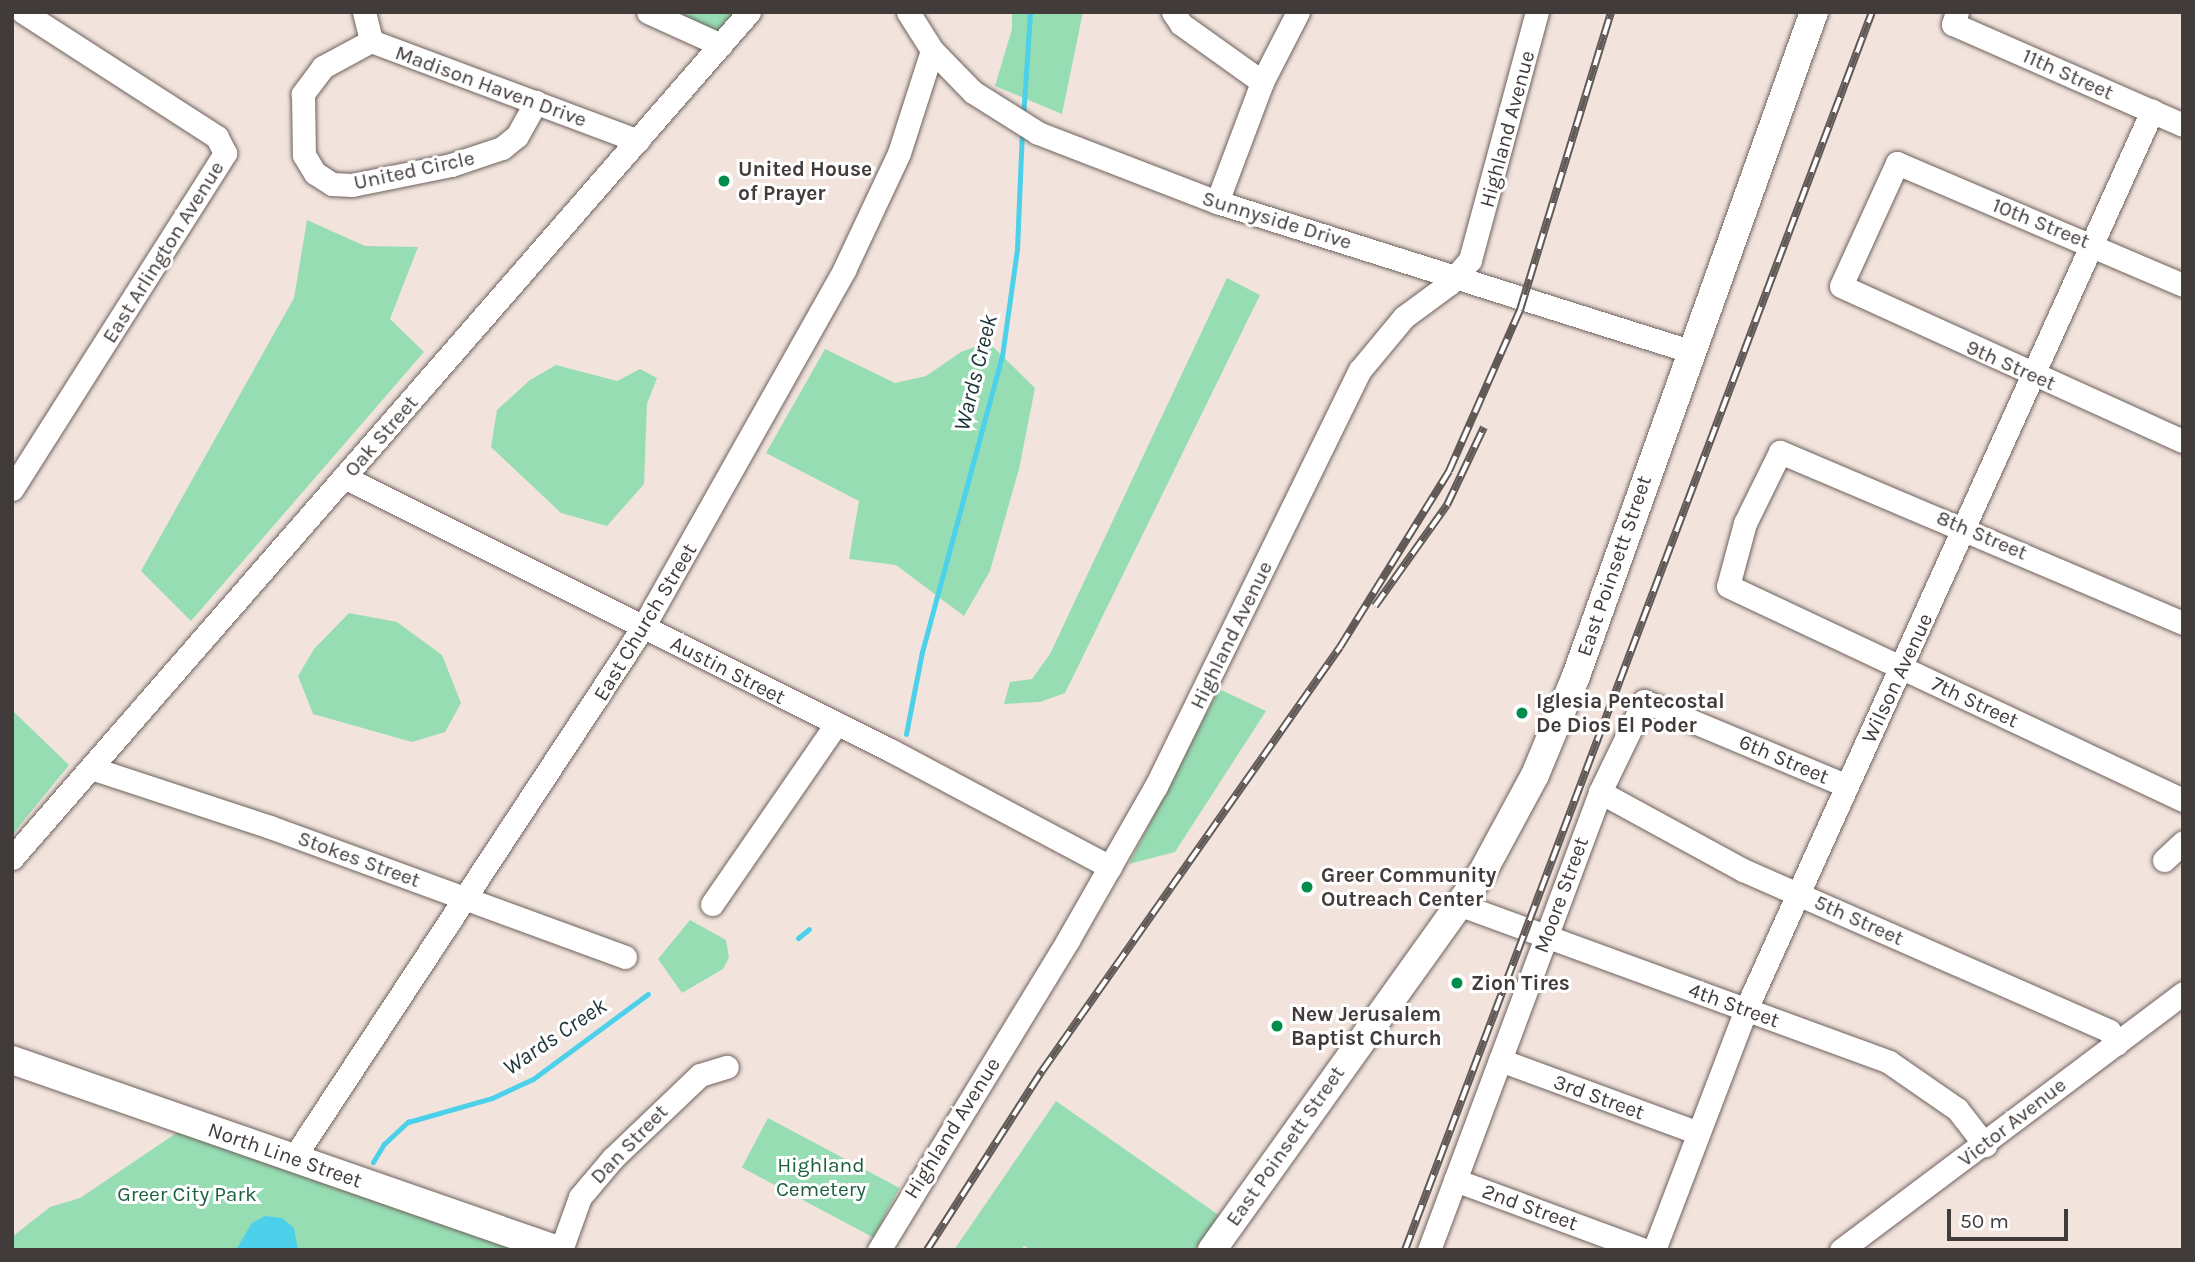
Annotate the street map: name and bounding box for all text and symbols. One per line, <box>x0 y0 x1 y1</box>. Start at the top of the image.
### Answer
street label: Madison Haven Drive <box>392 40 590 132</box>
street label: 11th Street <box>2019 43 2117 105</box>
street label: Highland Avenue <box>1474 48 1540 210</box>
street label: United Circle <box>351 145 477 195</box>
street label: East Arlington Avenue <box>97 156 229 348</box>
place label: United House of Prayer <box>738 156 872 206</box>
marker: United House of Prayer <box>716 173 732 189</box>
street label: Sunnyside Drive <box>1199 185 1355 255</box>
street label: 10th Street <box>1989 192 2093 254</box>
water label: Wards Creek <box>948 312 1004 434</box>
street label: 9th Street <box>1962 334 2060 396</box>
street label: Oak Street <box>339 390 423 482</box>
street label: East Poinsett Street <box>1571 472 1657 660</box>
street label: 8th Street <box>1933 505 2031 565</box>
street label: East Church Street <box>588 539 702 705</box>
street label: Highland Avenue <box>1184 557 1278 713</box>
street label: Wilson Avenue <box>1856 609 1938 747</box>
street label: Austin Street <box>666 630 790 710</box>
street label: 7th Street <box>1928 671 2022 733</box>
place label: Iglesia Pentecostal De Dios El Poder <box>1536 688 1725 738</box>
marker: Iglesia Pentecostal De Dios El Poder <box>1514 705 1530 721</box>
street label: 6th Street <box>1735 729 1833 789</box>
street label: Stokes Street <box>294 825 424 893</box>
street label: Moore Street <box>1528 833 1594 957</box>
place label: Greer Community Outreach Center <box>1321 862 1496 912</box>
marker: Greer Community Outreach Center <box>1299 879 1315 895</box>
street label: 5th Street <box>1810 889 1908 951</box>
place label: Zion Tires <box>1471 970 1570 996</box>
marker: Zion Tires <box>1449 975 1465 991</box>
street label: 4th Street <box>1685 977 1783 1033</box>
water label: Wards Creek <box>498 992 612 1082</box>
place label: New Jerusalem Baptist Church <box>1291 1001 1442 1051</box>
marker: New Jerusalem Baptist Church <box>1269 1018 1285 1034</box>
street label: Highland Avenue <box>899 1053 1005 1203</box>
street label: East Poinsett Street <box>1220 1061 1350 1231</box>
street label: 3rd Street <box>1550 1069 1648 1125</box>
street label: Victor Avenue <box>1953 1072 2071 1172</box>
street label: Dan Street <box>585 1099 673 1189</box>
street label: North Line Street <box>205 1117 365 1193</box>
park label: Highland Cemetery <box>776 1152 866 1202</box>
street label: 2nd Street <box>1479 1178 1581 1236</box>
park label: Greer City Park <box>117 1181 257 1207</box>
scale bar <box>1950 1196 2071 1240</box>
text: 50 m <box>1960 1209 2009 1233</box>

